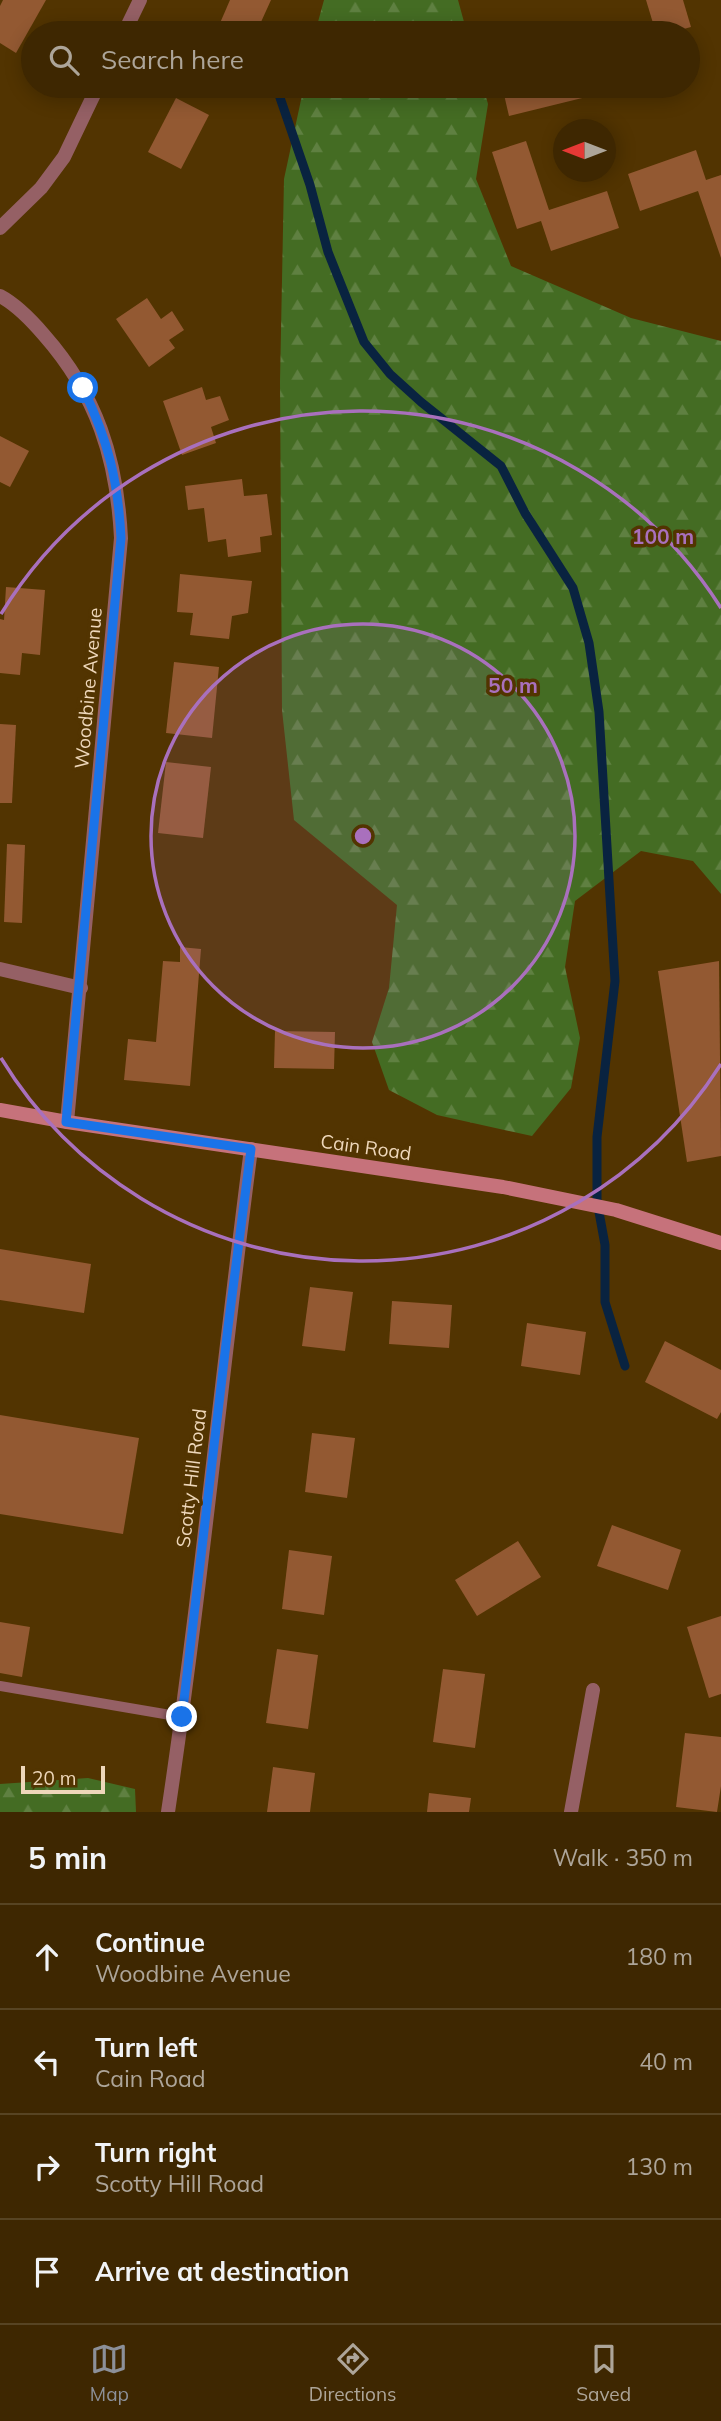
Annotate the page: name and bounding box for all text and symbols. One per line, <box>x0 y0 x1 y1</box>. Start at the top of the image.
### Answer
search box <box>21 21 700 98</box>
icon: search <box>45 41 83 79</box>
text: Search here <box>101 43 244 76</box>
north arrow <box>553 119 616 182</box>
route start <box>67 372 98 403</box>
text: 100 m <box>632 523 694 549</box>
street label: Woodbine Avenue <box>69 606 107 770</box>
text: 50 m <box>488 672 538 698</box>
centre of rings <box>351 824 375 848</box>
street label: Cain Road <box>319 1129 413 1165</box>
street label: Scotty Hill Road <box>171 1407 211 1549</box>
route end <box>166 1701 197 1732</box>
scale bar <box>21 1763 105 1795</box>
text: 20 m <box>32 1766 76 1790</box>
text: 5 min <box>28 1839 107 1877</box>
text: Walk · 350 m <box>553 1843 693 1872</box>
text: Continue <box>95 1926 205 1959</box>
icon: ahead <box>28 1938 66 1976</box>
text: 180 m <box>625 1942 693 1971</box>
text: Woodbine Avenue <box>95 1959 291 1988</box>
text: Turn left <box>95 2031 197 2064</box>
icon: left <box>28 2043 66 2081</box>
text: 40 m <box>639 2047 693 2076</box>
text: Cain Road <box>95 2064 206 2093</box>
text: Turn right <box>95 2136 216 2169</box>
icon: right <box>28 2148 66 2186</box>
text: 130 m <box>625 2152 693 2181</box>
text: Scotty Hill Road <box>95 2169 264 2198</box>
icon: arrive <box>28 2253 66 2291</box>
text: Arrive at destination <box>95 2255 350 2288</box>
tab: Map <box>90 2340 129 2406</box>
tab: Directions <box>309 2340 397 2406</box>
tab: Saved <box>576 2340 631 2406</box>

